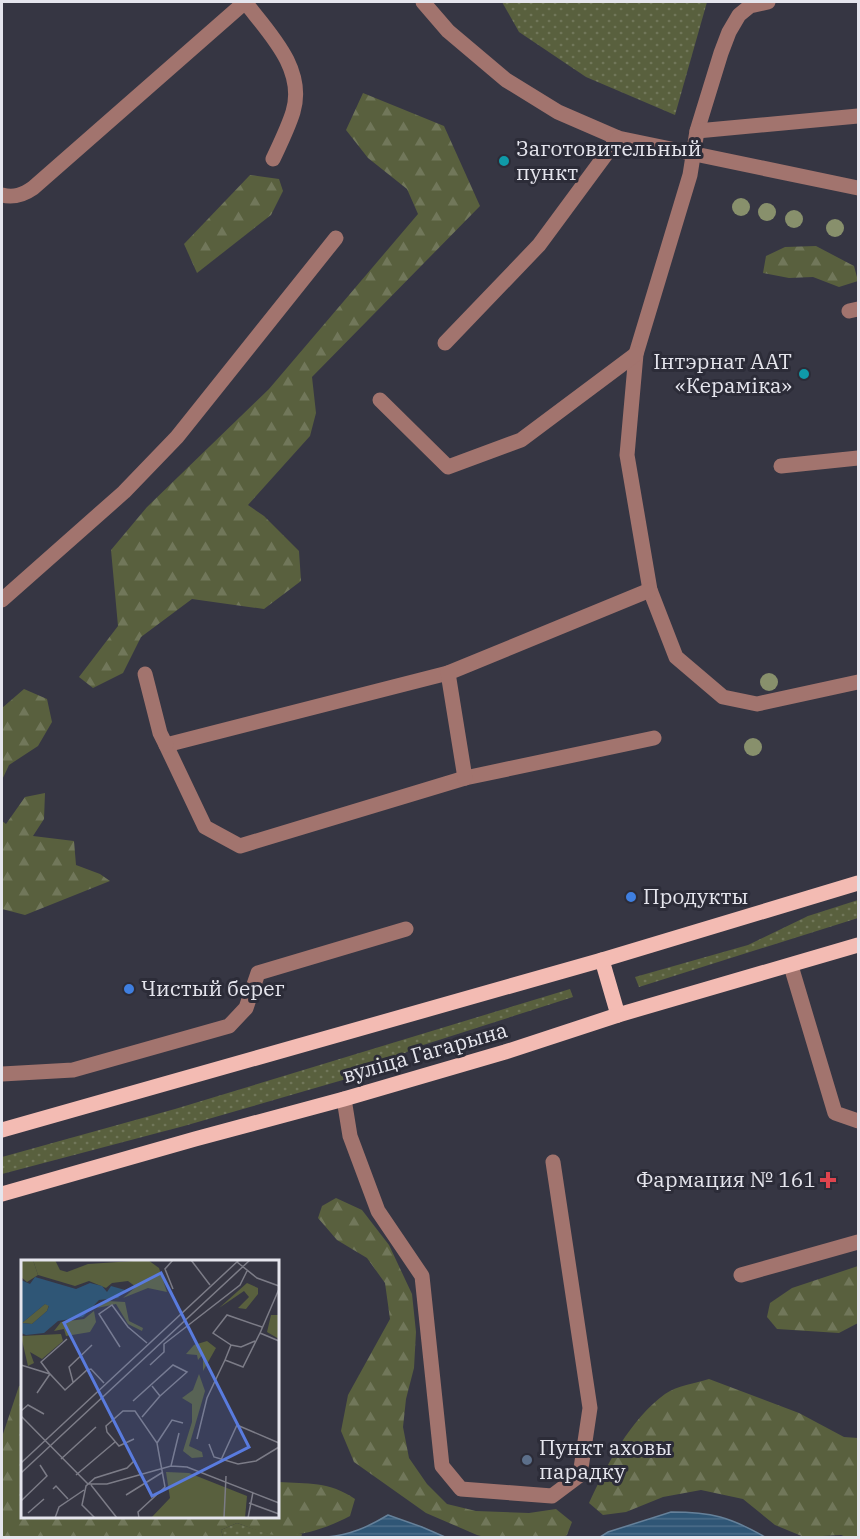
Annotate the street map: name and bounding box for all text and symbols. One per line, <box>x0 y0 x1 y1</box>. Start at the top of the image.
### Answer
place label: Заготовительный пункт <box>516 134 702 186</box>
marker: Заготовительный пункт <box>497 154 511 168</box>
place label: Інтэрнат ААТ «Кераміка» <box>653 347 792 399</box>
marker: Інтэрнат ААТ «Кераміка» <box>797 367 811 381</box>
place label: Продукты <box>643 882 748 910</box>
marker: Продукты <box>624 890 638 904</box>
place label: Чистый берег <box>141 974 285 1002</box>
marker: Чистый берег <box>122 982 136 996</box>
street label: вуліца Гагарына <box>339 1015 510 1089</box>
place label: Фармация № 161 <box>636 1165 816 1193</box>
marker: Фармация № 161 <box>821 1173 835 1187</box>
inset map <box>21 1260 279 1518</box>
place label: Пункт аховы парадку <box>539 1433 672 1485</box>
marker: Пункт аховы парадку <box>520 1453 534 1467</box>

